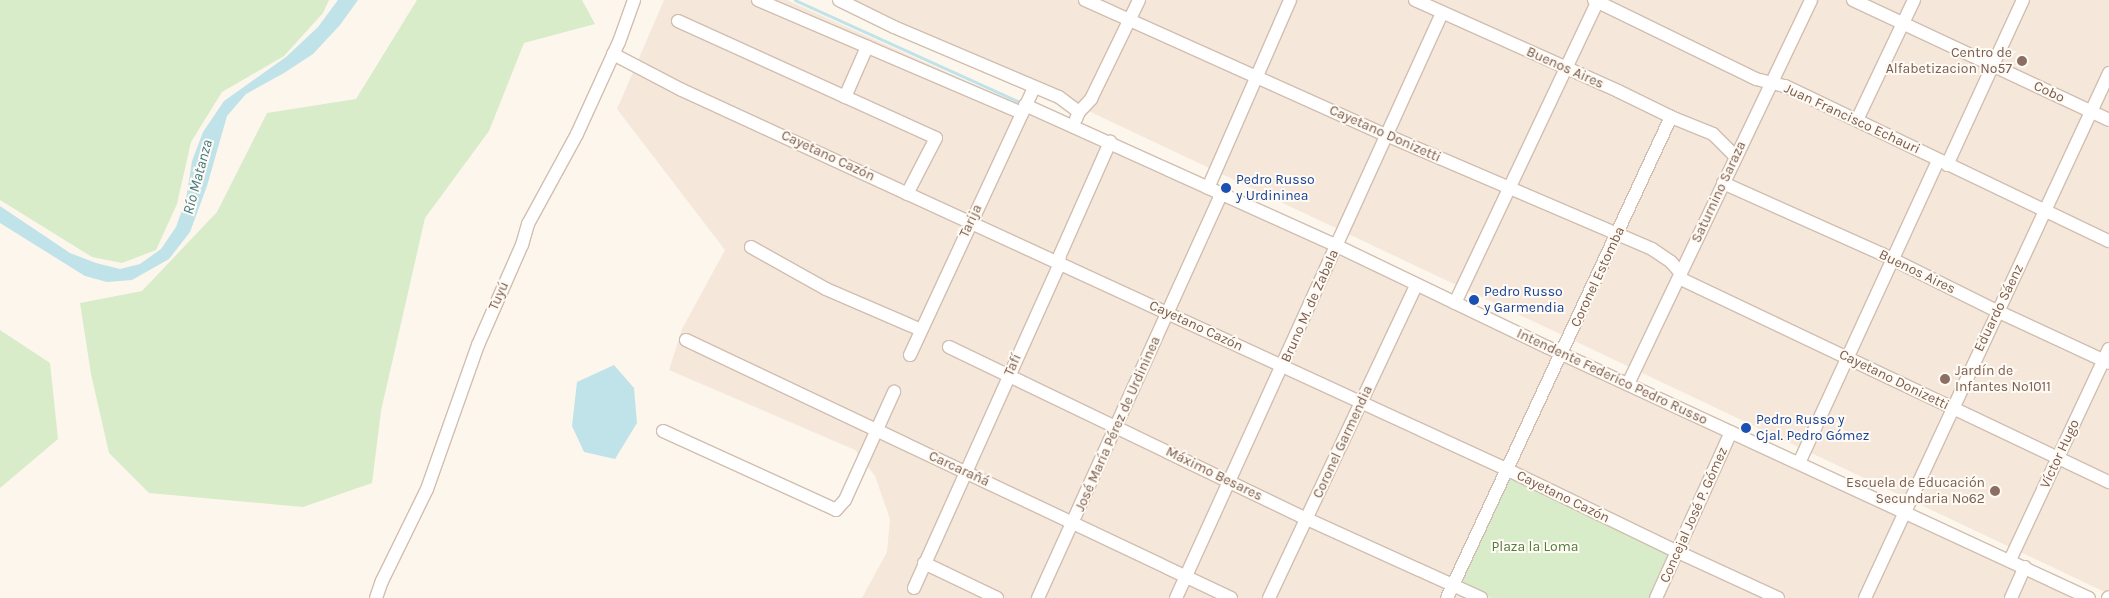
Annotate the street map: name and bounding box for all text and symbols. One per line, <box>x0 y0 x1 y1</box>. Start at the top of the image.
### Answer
street label: Buenos Aires <box>1524 43 1606 93</box>
place label: Centro de Alfabetizacion Nº57 <box>1886 45 2012 78</box>
marker: Centro de Alfabetizacion Nº57 <box>2016 55 2028 67</box>
street label: Cobo <box>2031 78 2067 106</box>
street label: Juan Francisco Echauri <box>1781 80 1923 158</box>
street label: Cayetano Donizetti <box>1327 102 1443 166</box>
street label: Cayetano Cazón <box>778 127 878 185</box>
water label: Río Matanza <box>179 138 217 216</box>
street label: Saturnino Saraza <box>1688 138 1750 246</box>
place label: Pedro Russo y Urdininea <box>1236 172 1315 204</box>
marker: Pedro Russo y Urdininea <box>1220 182 1232 194</box>
street label: Tarija <box>956 202 986 240</box>
street label: Coronel Estomba <box>1567 224 1629 330</box>
street label: Buenos Aires <box>1876 246 1958 298</box>
street label: Bruno M. de Zabala <box>1278 247 1342 365</box>
street label: Eduardo Sáenz <box>1971 262 2027 354</box>
street label: Tuyú <box>485 279 513 313</box>
place label: Pedro Russo y Garmendia <box>1484 284 1565 316</box>
marker: Pedro Russo y Garmendia <box>1468 294 1480 306</box>
street label: Cayetano Cazón <box>1146 297 1246 355</box>
street label: Intendente Federico Pedro Russo <box>1514 325 1710 429</box>
street label: José María Pérez de Urdininea <box>1072 334 1164 514</box>
street label: Cayetano Donizetti <box>1836 346 1952 414</box>
street label: Tafí <box>1001 351 1025 379</box>
place label: Jardín de Infantes Nº1011 <box>1955 363 2051 396</box>
marker: Jardín de Infantes Nº1011 <box>1939 373 1951 385</box>
street label: Coronel Garmendia <box>1309 383 1377 501</box>
place label: Pedro Russo y Cjal. Pedro Gómez <box>1756 412 1869 444</box>
street label: Víctor Hugo <box>2037 417 2083 491</box>
marker: Pedro Russo y Cjal. Pedro Gómez <box>1740 422 1752 434</box>
street label: Máximo Besares <box>1163 443 1265 505</box>
street label: Concejal José P. Gómez <box>1656 445 1732 585</box>
street label: Carcarañá <box>926 448 992 490</box>
street label: Cayetano Cazón <box>1514 467 1612 527</box>
place label: Escuela de Educación Secundaria Nº62 <box>1846 475 1985 508</box>
marker: Escuela de Educación Secundaria Nº62 <box>1989 485 2001 497</box>
park label: Plaza la Loma <box>1491 539 1579 555</box>

